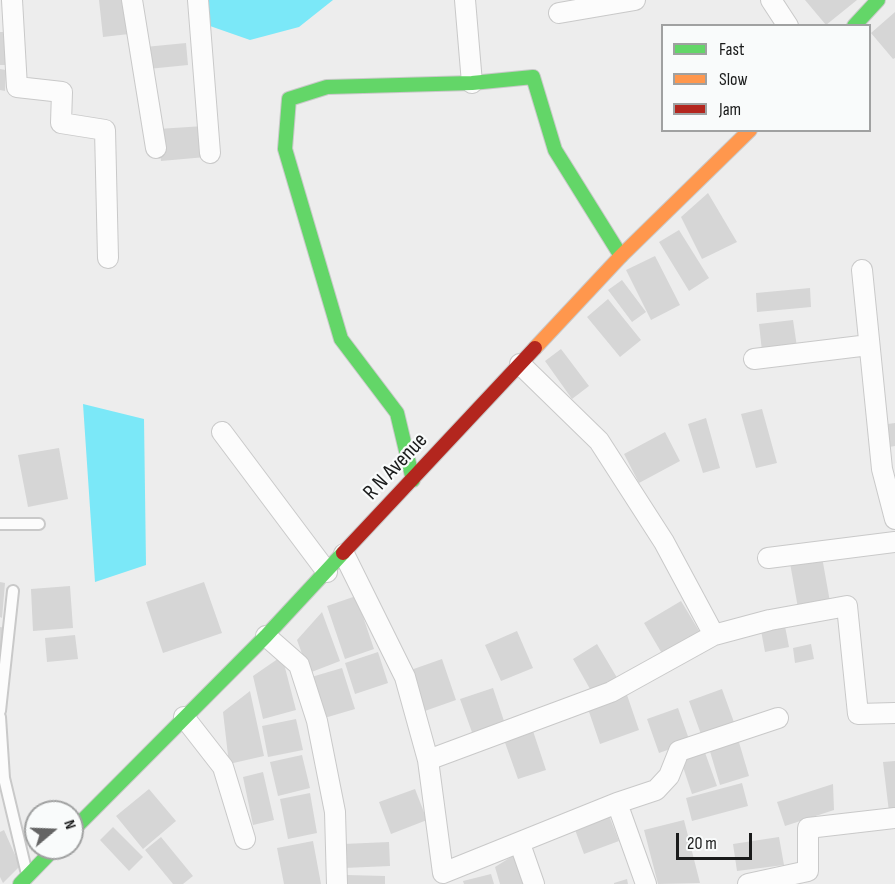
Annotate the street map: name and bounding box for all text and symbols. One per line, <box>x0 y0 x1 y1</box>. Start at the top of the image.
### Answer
legend <box>661 24 871 132</box>
text: Fast <box>719 39 744 60</box>
text: Slow <box>719 69 748 90</box>
text: Jam <box>719 99 741 120</box>
street label: R N Avenue <box>358 428 434 506</box>
north arrow <box>24 800 84 860</box>
text: N <box>59 817 80 832</box>
scale bar <box>679 821 756 859</box>
text: 20 m <box>687 833 717 854</box>

